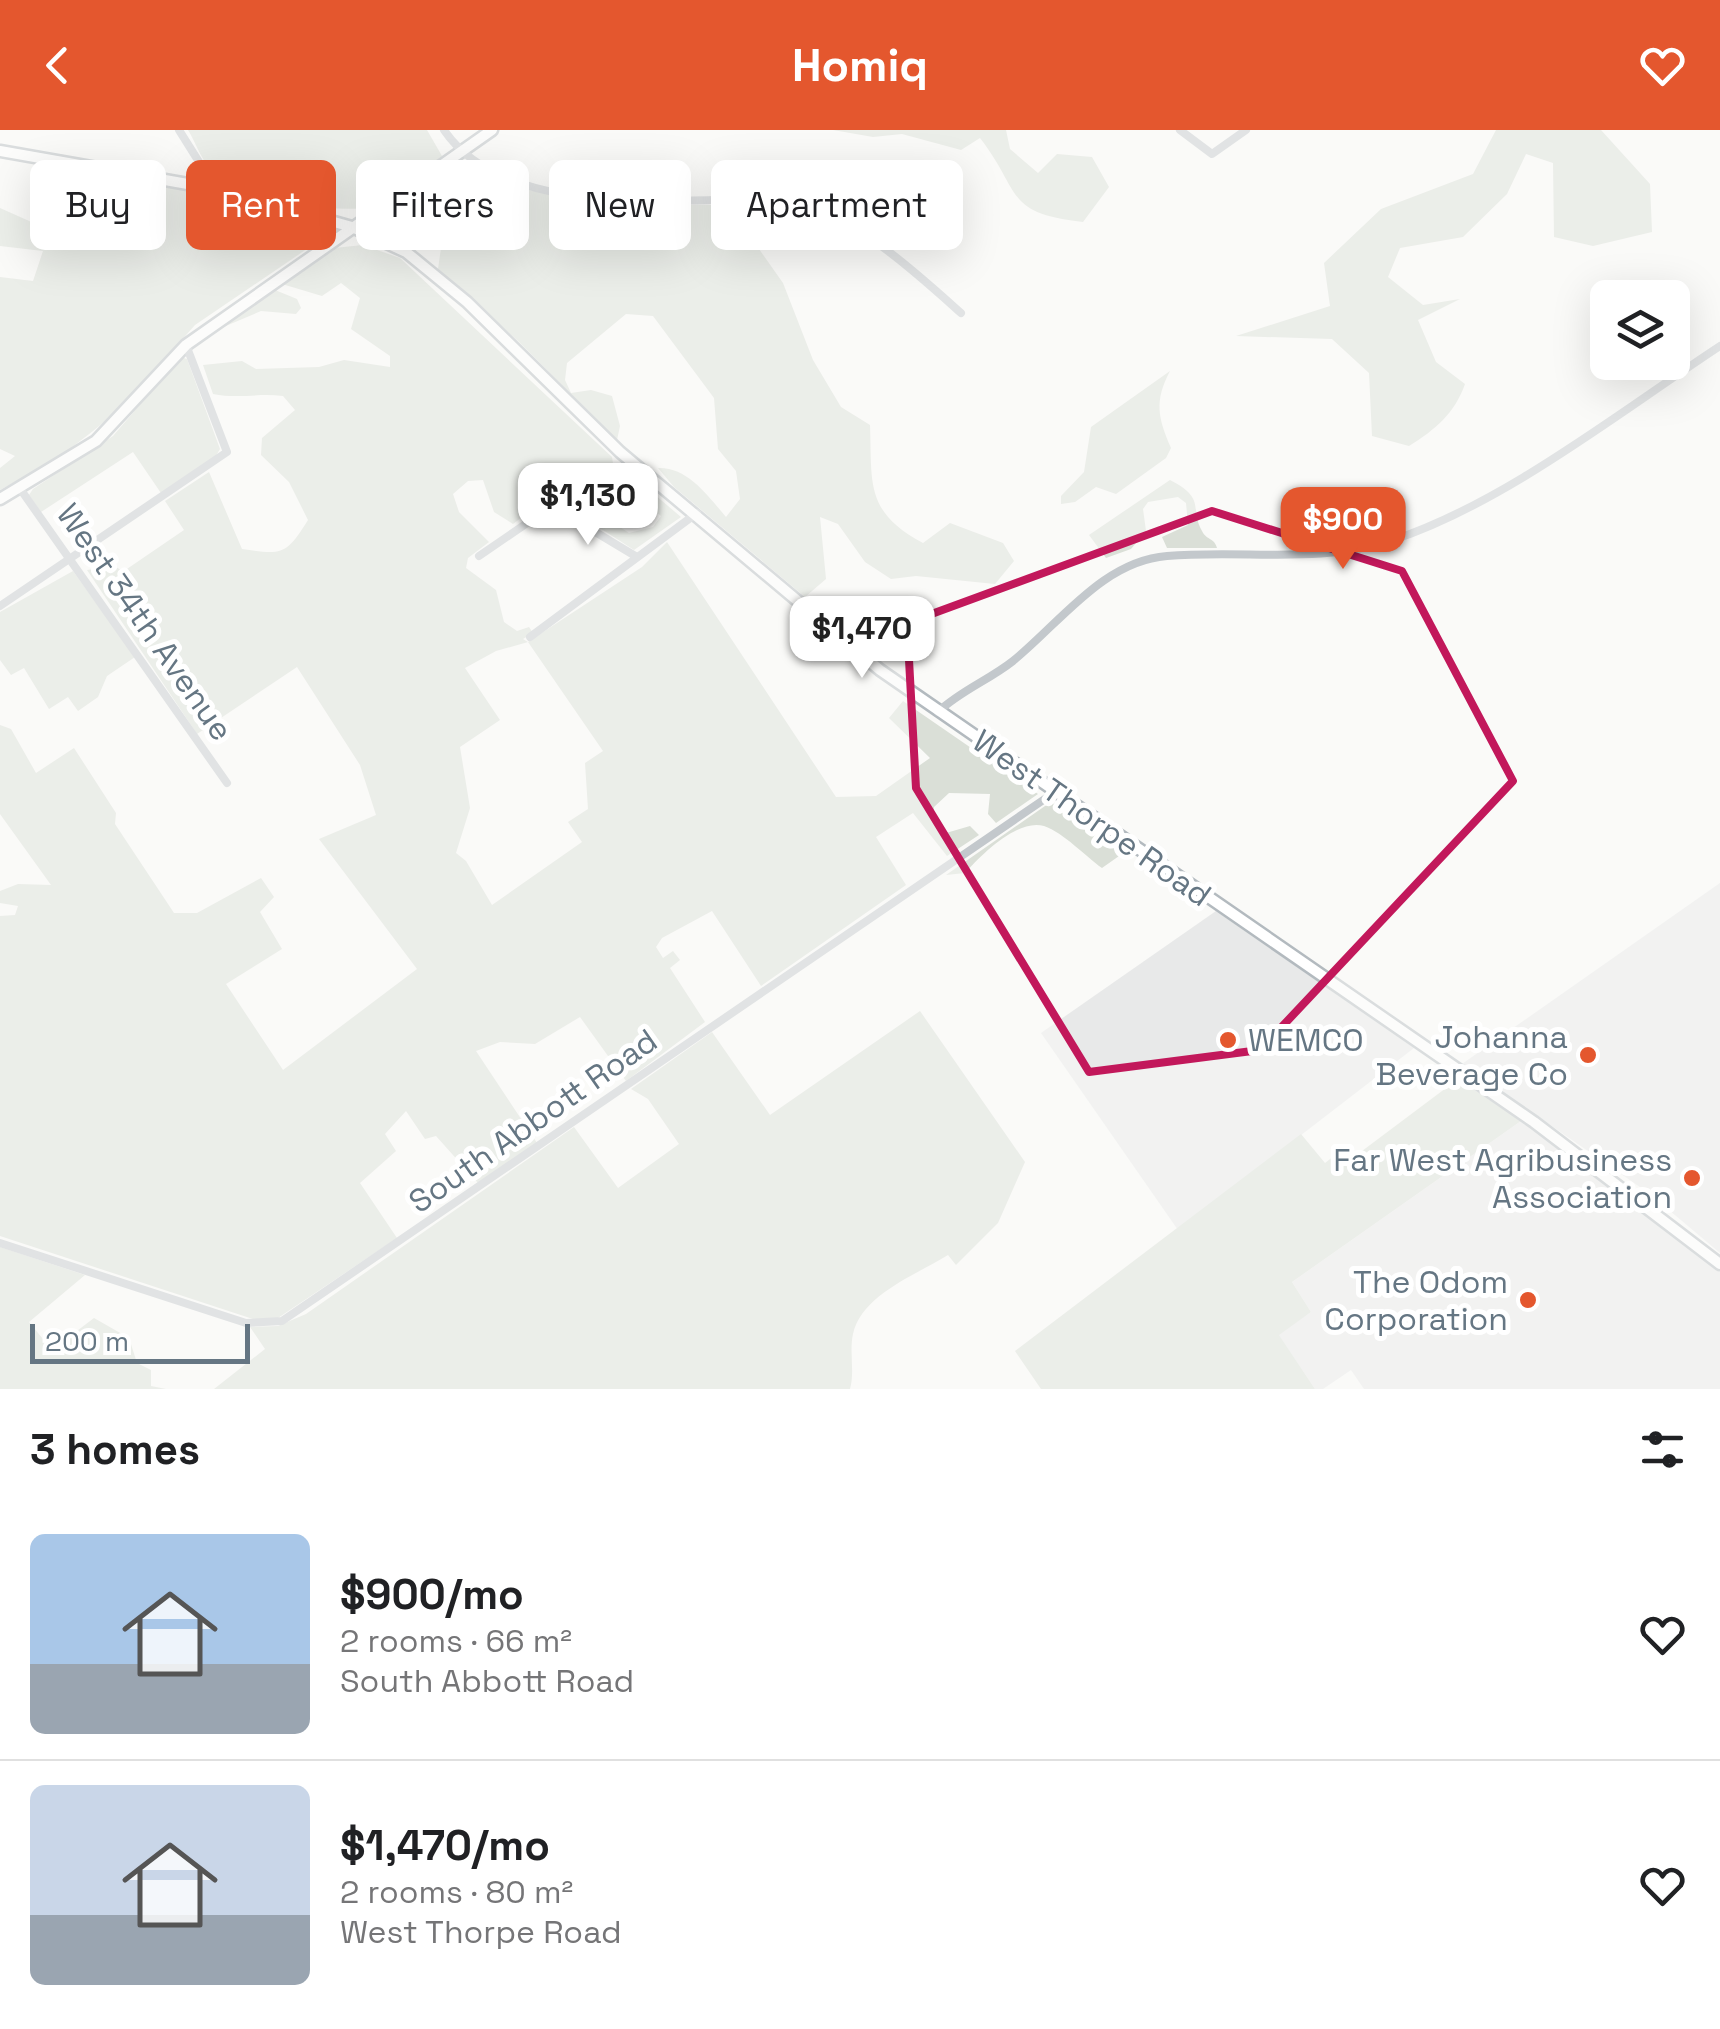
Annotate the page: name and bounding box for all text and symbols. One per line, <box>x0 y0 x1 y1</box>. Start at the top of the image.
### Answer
text: Homiq <box>792 37 928 94</box>
icon: back <box>30 38 85 93</box>
icon: heart <box>1635 38 1690 93</box>
chip: Buy <box>30 160 166 250</box>
chip: Rent <box>186 160 336 250</box>
chip: Filters <box>356 160 529 250</box>
chip: New <box>549 160 691 250</box>
chip: Apartment <box>711 160 963 250</box>
map controls <box>1590 280 1690 380</box>
button: layers <box>1590 280 1690 380</box>
pin: $1,130 <box>507 463 669 548</box>
text: $1,130 <box>540 475 636 515</box>
pin: $900 <box>1284 487 1402 572</box>
street label: West 34th Avenue <box>48 496 242 748</box>
text: $900 <box>1303 499 1383 539</box>
pin: $1,470 <box>781 596 943 681</box>
text: $1,470 <box>812 608 912 648</box>
street label: West Thorpe Road <box>965 721 1219 915</box>
place label: Johanna Beverage Co <box>1375 1017 1568 1094</box>
street label: South Abbott Road <box>401 1020 665 1222</box>
place label: WEMCO <box>1248 1020 1364 1060</box>
marker: WEMCO <box>1217 1029 1239 1051</box>
marker: Johanna Beverage Co <box>1577 1044 1599 1066</box>
place label: Far West Agribusiness Association <box>1333 1140 1672 1217</box>
marker: Far West Agribusiness Association <box>1681 1167 1703 1189</box>
place label: The Odom Corporation <box>1324 1262 1508 1339</box>
marker: The Odom Corporation <box>1517 1289 1539 1311</box>
scale bar <box>30 1319 250 1364</box>
text: 200 m <box>45 1323 129 1359</box>
icon: filters <box>1635 1422 1690 1477</box>
text: 3 homes <box>30 1423 200 1476</box>
text: $900/mo <box>340 1568 524 1621</box>
icon: home <box>110 1574 230 1694</box>
icon: heart <box>1635 1607 1690 1662</box>
text: 2 rooms · 66 m² <box>340 1621 572 1661</box>
text: South Abbott Road <box>340 1661 634 1701</box>
text: $1,470/mo <box>340 1819 550 1872</box>
icon: home <box>110 1825 230 1945</box>
icon: heart <box>1635 1858 1690 1913</box>
text: 2 rooms · 80 m² <box>340 1872 573 1912</box>
text: West Thorpe Road <box>340 1912 622 1952</box>

